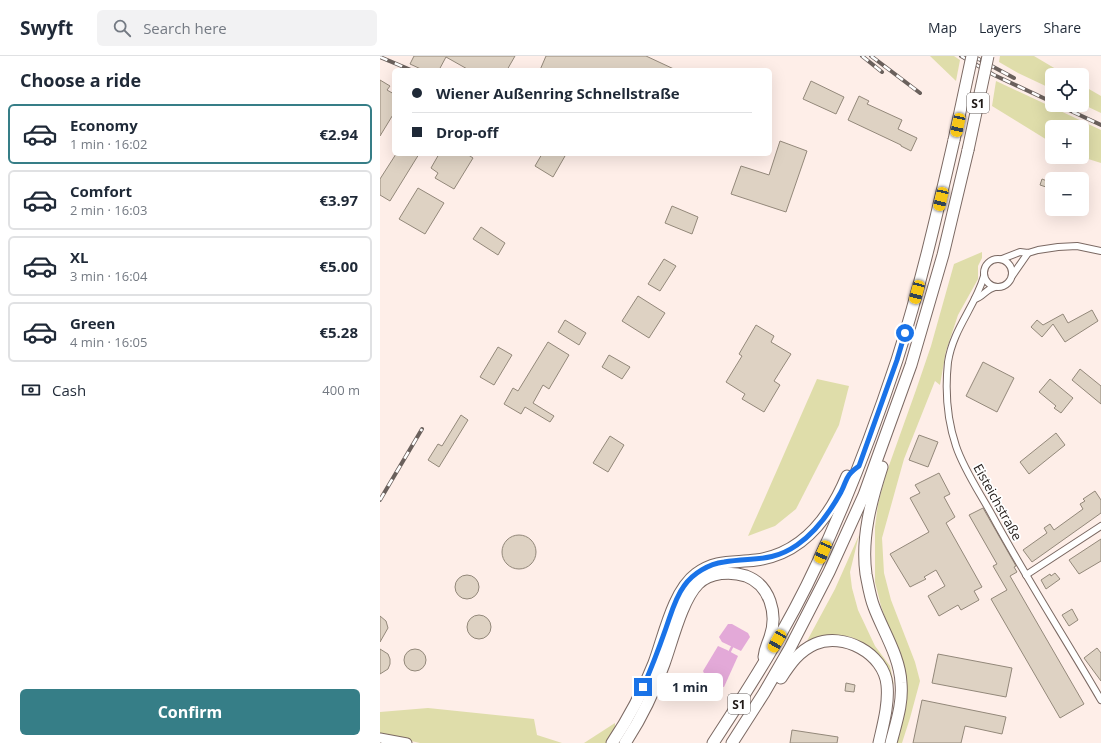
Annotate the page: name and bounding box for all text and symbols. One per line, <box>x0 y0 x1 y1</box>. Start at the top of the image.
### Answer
search box <box>97 10 377 46</box>
text: Swyft <box>20 15 73 41</box>
icon: search <box>111 17 133 39</box>
text: Search here <box>143 18 227 38</box>
text: Map <box>928 18 957 37</box>
text: Layers <box>979 18 1021 37</box>
text: Share <box>1043 18 1081 37</box>
text: Choose a ride <box>20 68 141 92</box>
map controls <box>1045 68 1089 216</box>
button: locate <box>1045 68 1089 112</box>
text: Wiener Außenring Schnellstraße <box>436 83 680 103</box>
road number: S1 <box>967 93 989 113</box>
car <box>950 112 966 138</box>
text: Economy <box>70 115 138 135</box>
icon: car <box>22 116 58 152</box>
button: + <box>1045 120 1089 164</box>
text: Drop-off <box>436 122 498 142</box>
text: €2.94 <box>319 124 358 144</box>
text: 1 min · 16:02 <box>70 135 147 153</box>
button: − <box>1045 172 1089 216</box>
text: Comfort <box>70 181 132 201</box>
icon: car <box>22 182 58 218</box>
car <box>932 186 950 212</box>
text: €3.97 <box>319 190 358 210</box>
text: 2 min · 16:03 <box>70 201 147 219</box>
text: XL <box>70 247 88 267</box>
icon: car <box>22 248 58 284</box>
text: €5.00 <box>319 256 358 276</box>
text: 3 min · 16:04 <box>70 267 147 285</box>
car <box>908 279 926 305</box>
text: Green <box>70 313 115 333</box>
icon: car <box>22 314 58 350</box>
text: €5.28 <box>319 322 358 342</box>
route start <box>896 324 914 342</box>
text: 4 min · 16:05 <box>70 333 147 351</box>
icon: cash <box>20 379 42 401</box>
text: Cash <box>52 380 86 400</box>
text: 400 m <box>322 381 360 399</box>
street label: Eisteichstraße <box>970 461 1026 543</box>
car <box>813 539 833 565</box>
car <box>766 628 788 654</box>
callout: 1 min <box>657 673 723 701</box>
route end <box>634 678 652 696</box>
text: 1 min <box>672 678 708 696</box>
button: Confirm <box>20 689 360 735</box>
road number: S1 <box>728 694 750 714</box>

